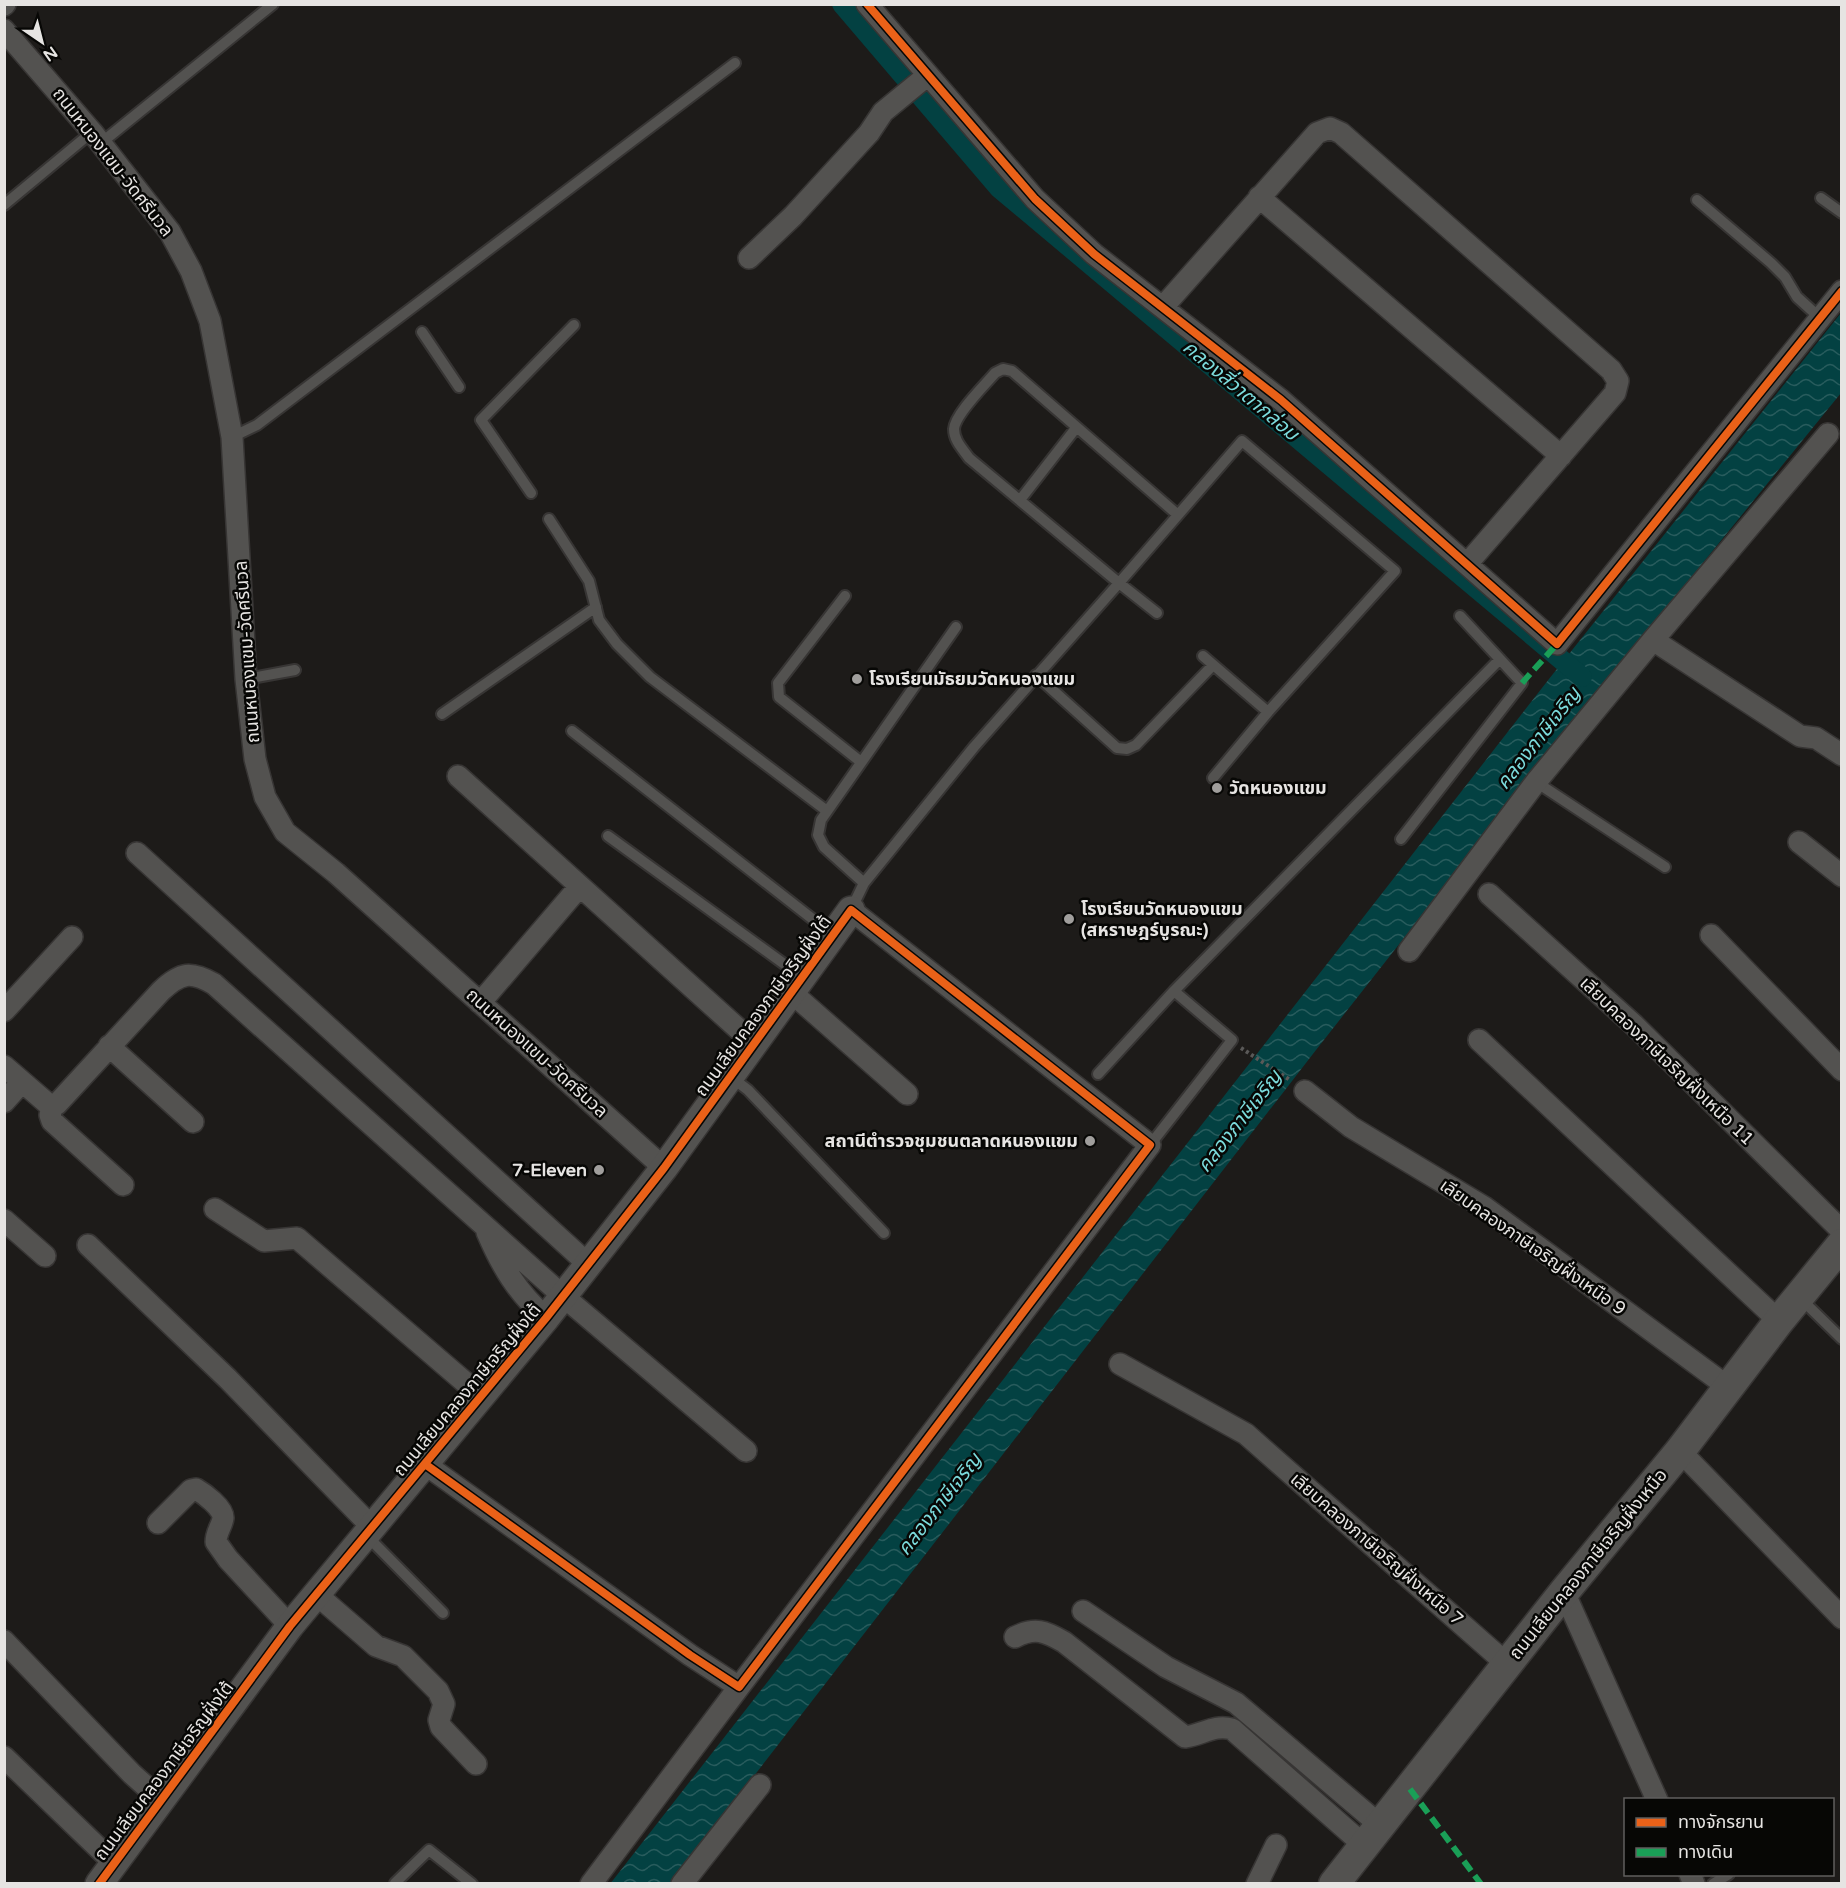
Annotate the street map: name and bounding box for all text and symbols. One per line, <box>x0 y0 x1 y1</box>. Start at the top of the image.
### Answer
north arrow <box>12 12 72 72</box>
text: N <box>39 42 61 65</box>
street label: ถนนหนองแขม-วัดศรีนวล <box>48 83 178 241</box>
water label: คลองสี่วาตากล่อม <box>1178 333 1306 447</box>
street label: ถนนหนองแขม-วัดศรีนวล <box>230 560 264 744</box>
place label: โรงเรียนมัธยมวัดหนองแขม <box>869 668 1075 690</box>
marker: โรงเรียนมัธยมวัดหนองแขม <box>850 672 864 686</box>
water label: คลองภาษีเจริญ <box>1492 681 1587 794</box>
place label: วัดหนองแขม <box>1229 777 1327 799</box>
marker: วัดหนองแขม <box>1210 781 1224 795</box>
place label: โรงเรียนวัดหนองแขม (สหราษฎร์บูรณะ) <box>1081 898 1243 941</box>
street label: ถนนเลียบคลองภาษีเจริญฝั่งใต้ <box>689 910 836 1101</box>
marker: โรงเรียนวัดหนองแขม (สหราษฎร์บูรณะ) <box>1062 912 1076 926</box>
street label: เลียบคลองภาษีเจริญฝั่งเหนือ 11 <box>1575 971 1759 1150</box>
street label: ถนนหนองแขม-วัดศรีนวล <box>462 984 612 1122</box>
water label: คลองภาษีเจริญ <box>1193 1064 1288 1177</box>
place label: สถานีตำรวจชุมชนตลาดหนองแขม <box>825 1130 1078 1152</box>
marker: สถานีตำรวจชุมชนตลาดหนองแขม <box>1083 1134 1097 1148</box>
place label: 7-Eleven <box>512 1159 587 1181</box>
marker: 7-Eleven <box>592 1163 606 1177</box>
street label: เลียบคลองภาษีเจริญฝั่งเหนือ 9 <box>1436 1173 1631 1320</box>
street label: ถนนเลียบคลองภาษีเจริญฝั่งใต้ <box>387 1298 546 1481</box>
water label: คลองภาษีเจริญ <box>893 1447 988 1560</box>
street label: ถนนเลียบคลองภาษีเจริญฝั่งเหนือ <box>1503 1463 1672 1664</box>
street label: เลียบคลองภาษีเจริญฝั่งเหนือ 7 <box>1286 1467 1469 1630</box>
street label: ถนนเลียบคลองภาษีเจริญฝั่งใต้ <box>89 1676 238 1865</box>
legend <box>1624 1798 1834 1876</box>
text: ทางจักรยาน <box>1678 1811 1764 1833</box>
text: ทางเดิน <box>1678 1841 1733 1863</box>

